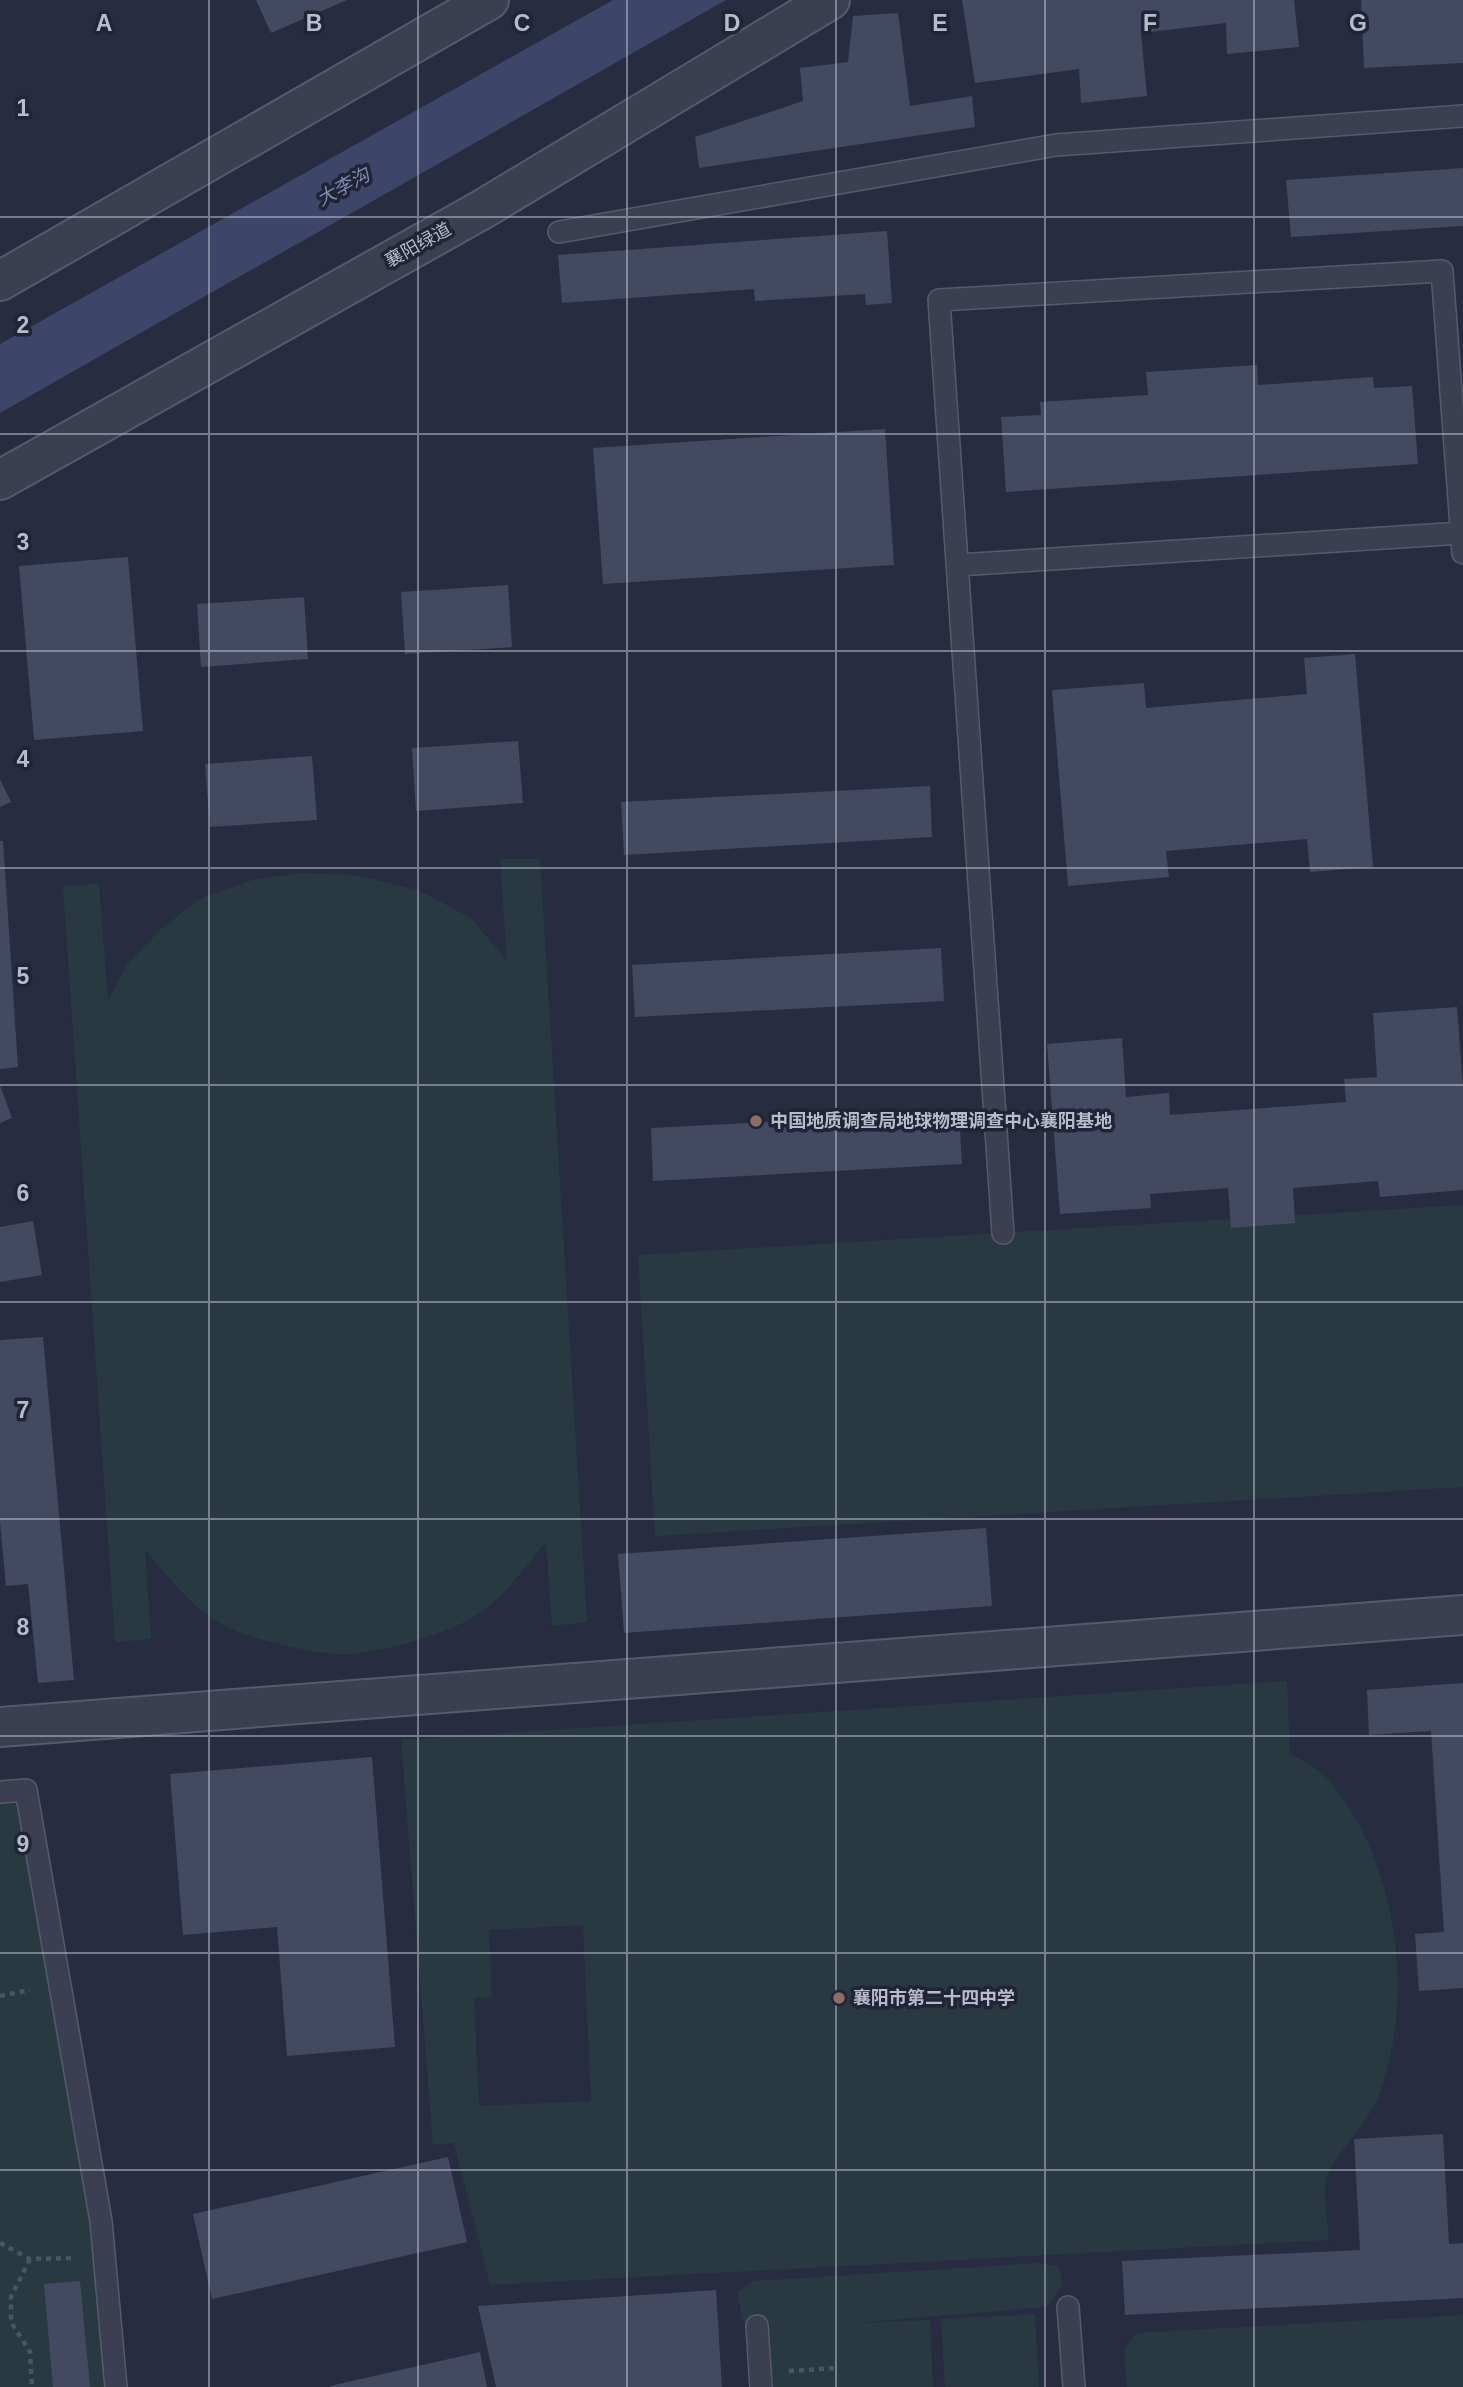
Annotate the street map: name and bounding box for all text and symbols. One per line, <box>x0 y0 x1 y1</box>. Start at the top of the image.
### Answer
text: A <box>96 10 112 36</box>
text: B <box>306 10 322 36</box>
text: C <box>514 10 530 36</box>
text: D <box>724 10 740 36</box>
text: E <box>932 10 948 36</box>
text: F <box>1143 10 1157 36</box>
text: G <box>1349 10 1367 36</box>
text: 1 <box>17 95 30 121</box>
water label: 大李沟 <box>313 163 375 210</box>
street label: 襄阳绿道 <box>382 219 454 271</box>
text: 2 <box>17 312 29 338</box>
text: 3 <box>17 529 29 555</box>
text: 4 <box>17 746 30 772</box>
text: 5 <box>17 963 30 989</box>
place label: 中国地质调查局地球物理调查中心襄阳基地 <box>770 1110 1112 1131</box>
marker: 中国地质调查局地球物理调查中心襄阳基地 <box>748 1113 764 1129</box>
text: 6 <box>17 1180 29 1206</box>
text: 7 <box>17 1397 29 1423</box>
text: 8 <box>17 1614 30 1640</box>
text: 9 <box>17 1831 29 1857</box>
place label: 襄阳市第二十四中学 <box>853 1988 1015 2008</box>
marker: 襄阳市第二十四中学 <box>831 1990 847 2006</box>

